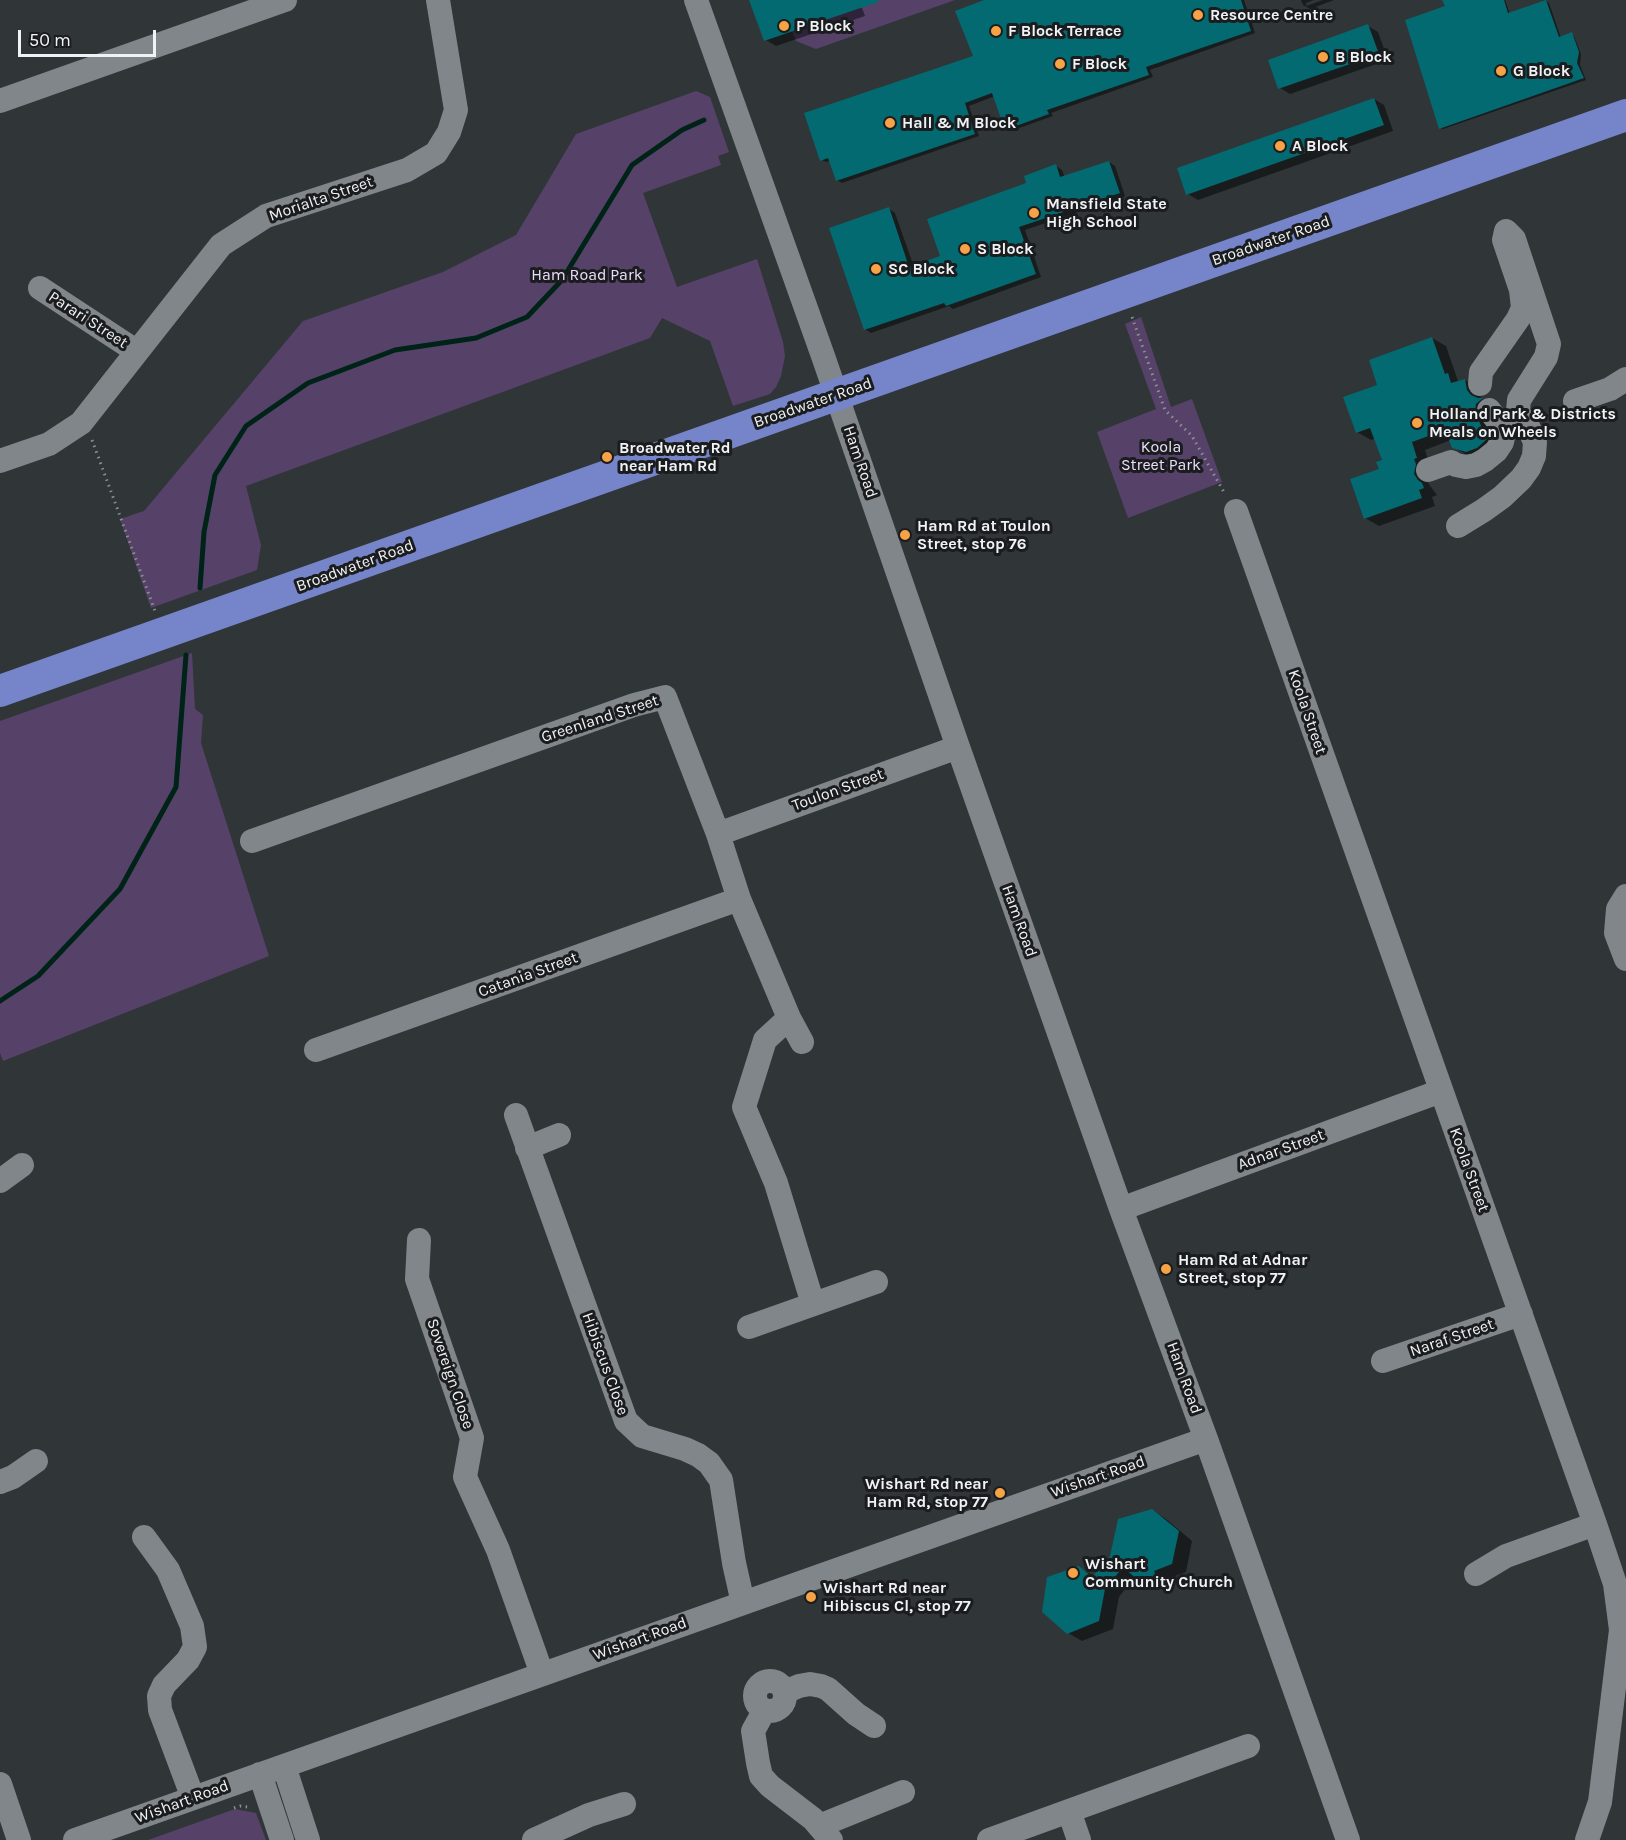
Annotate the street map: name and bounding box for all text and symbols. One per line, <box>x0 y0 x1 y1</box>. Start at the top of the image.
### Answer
place label: Resource Centre <box>1210 5 1333 25</box>
marker: Resource Centre <box>1191 8 1205 22</box>
place label: P Block <box>796 16 852 36</box>
scale bar <box>21 18 159 56</box>
marker: P Block <box>777 19 791 33</box>
place label: F Block Terrace <box>1008 21 1122 41</box>
marker: F Block Terrace <box>989 24 1003 38</box>
text: 50 m <box>29 29 71 51</box>
place label: B Block <box>1335 47 1392 67</box>
marker: B Block <box>1316 50 1330 64</box>
place label: F Block <box>1072 54 1127 74</box>
marker: F Block <box>1053 57 1067 71</box>
place label: G Block <box>1513 61 1570 81</box>
marker: G Block <box>1494 64 1508 78</box>
place label: Hall & M Block <box>902 113 1016 133</box>
marker: Hall & M Block <box>883 116 897 130</box>
place label: A Block <box>1292 136 1348 156</box>
marker: A Block <box>1273 139 1287 153</box>
street label: Morialta Street <box>266 172 376 226</box>
place label: Mansfield State High School <box>1046 194 1167 232</box>
marker: Mansfield State High School <box>1027 206 1041 220</box>
street label: Broadwater Road <box>1209 212 1333 270</box>
place label: S Block <box>977 239 1033 259</box>
marker: S Block <box>958 242 972 256</box>
place label: SC Block <box>888 259 955 279</box>
marker: SC Block <box>869 262 883 276</box>
park label: Ham Road Park <box>531 265 643 285</box>
street label: Parari Street <box>45 287 131 353</box>
street label: Broadwater Road <box>751 374 875 432</box>
place label: Holland Park & Districts Meals on Wheels <box>1429 404 1616 442</box>
marker: Holland Park & Districts Meals on Wheels <box>1410 416 1424 430</box>
street label: Ham Road <box>839 423 881 501</box>
park label: Koola Street Park <box>1121 437 1201 475</box>
place label: Broadwater Rd near Ham Rd <box>619 438 731 476</box>
marker: Broadwater Rd near Ham Rd <box>600 450 614 464</box>
place label: Ham Rd at Toulon Street, stop 76 <box>917 516 1051 554</box>
marker: Ham Rd at Toulon Street, stop 76 <box>898 528 912 542</box>
street label: Broadwater Road <box>294 536 416 596</box>
street label: Koola Street <box>1284 667 1330 757</box>
street label: Greenland Street <box>539 691 661 747</box>
street label: Toulon Street <box>790 765 886 815</box>
street label: Ham Road <box>997 882 1041 960</box>
street label: Catania Street <box>476 948 580 1002</box>
street label: Adnar Street <box>1235 1125 1327 1175</box>
street label: Koola Street <box>1445 1125 1493 1215</box>
place label: Ham Rd at Adnar Street, stop 77 <box>1178 1250 1307 1288</box>
marker: Ham Rd at Adnar Street, stop 77 <box>1159 1262 1173 1276</box>
street label: Hibiscus Close <box>578 1310 632 1418</box>
street label: Naraf Street <box>1407 1315 1497 1361</box>
street label: Sovereign Close <box>422 1316 478 1432</box>
street label: Ham Road <box>1162 1339 1206 1417</box>
street label: Wishart Road <box>1048 1452 1148 1502</box>
place label: Wishart Rd near Ham Rd, stop 77 <box>865 1474 988 1512</box>
marker: Wishart Rd near Ham Rd, stop 77 <box>993 1486 1007 1500</box>
place label: Wishart Community Church <box>1085 1554 1233 1592</box>
marker: Wishart Community Church <box>1066 1566 1080 1580</box>
place label: Wishart Rd near Hibiscus Cl, stop 77 <box>823 1578 971 1616</box>
marker: Wishart Rd near Hibiscus Cl, stop 77 <box>804 1590 818 1604</box>
street label: Wishart Road <box>590 1613 690 1665</box>
street label: Wishart Road <box>132 1776 232 1828</box>

